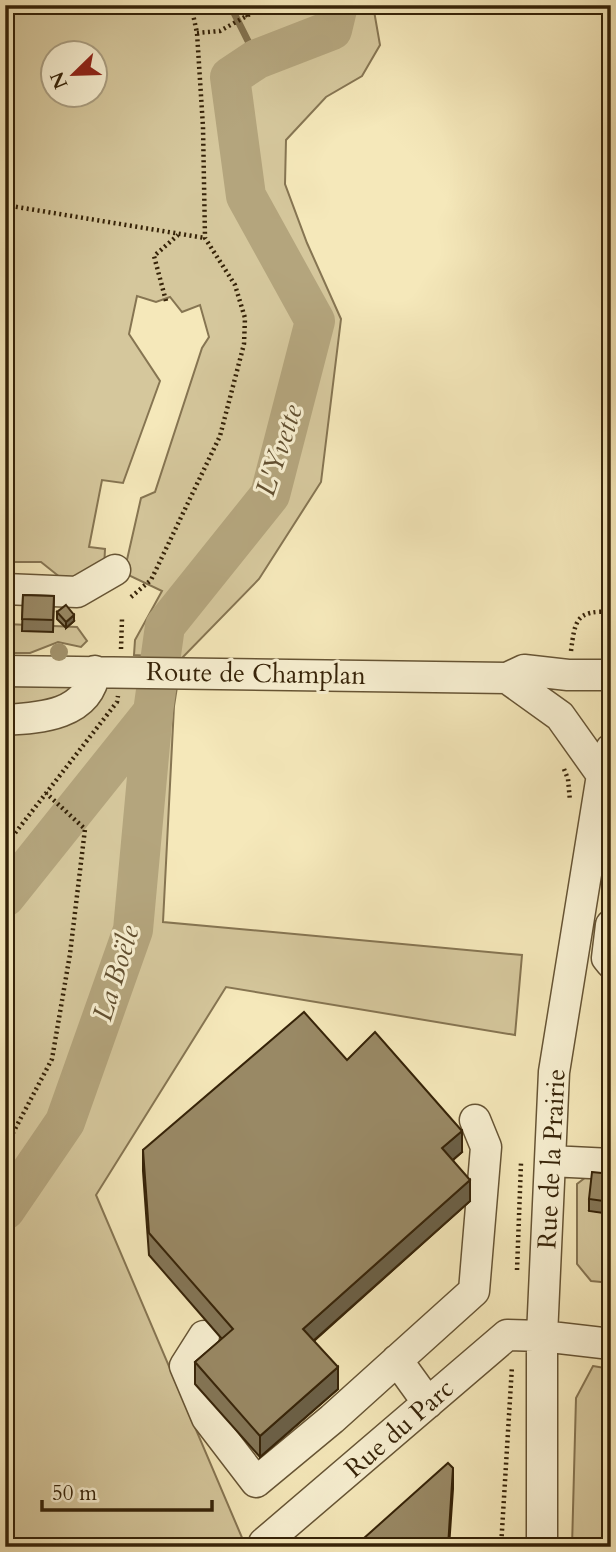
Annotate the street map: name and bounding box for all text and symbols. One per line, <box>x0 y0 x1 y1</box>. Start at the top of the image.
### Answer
north arrow <box>38 38 108 108</box>
text: N <box>44 67 74 93</box>
water label: L'Yvette <box>246 400 312 501</box>
street label: Route de Champlan <box>146 654 366 693</box>
water label: La Boële <box>83 921 149 1026</box>
street label: Rue de la Prairie <box>529 1068 574 1250</box>
street label: Rue du Parc <box>337 1371 461 1486</box>
scale bar <box>42 1468 212 1512</box>
text: 50 m <box>52 1479 97 1508</box>

